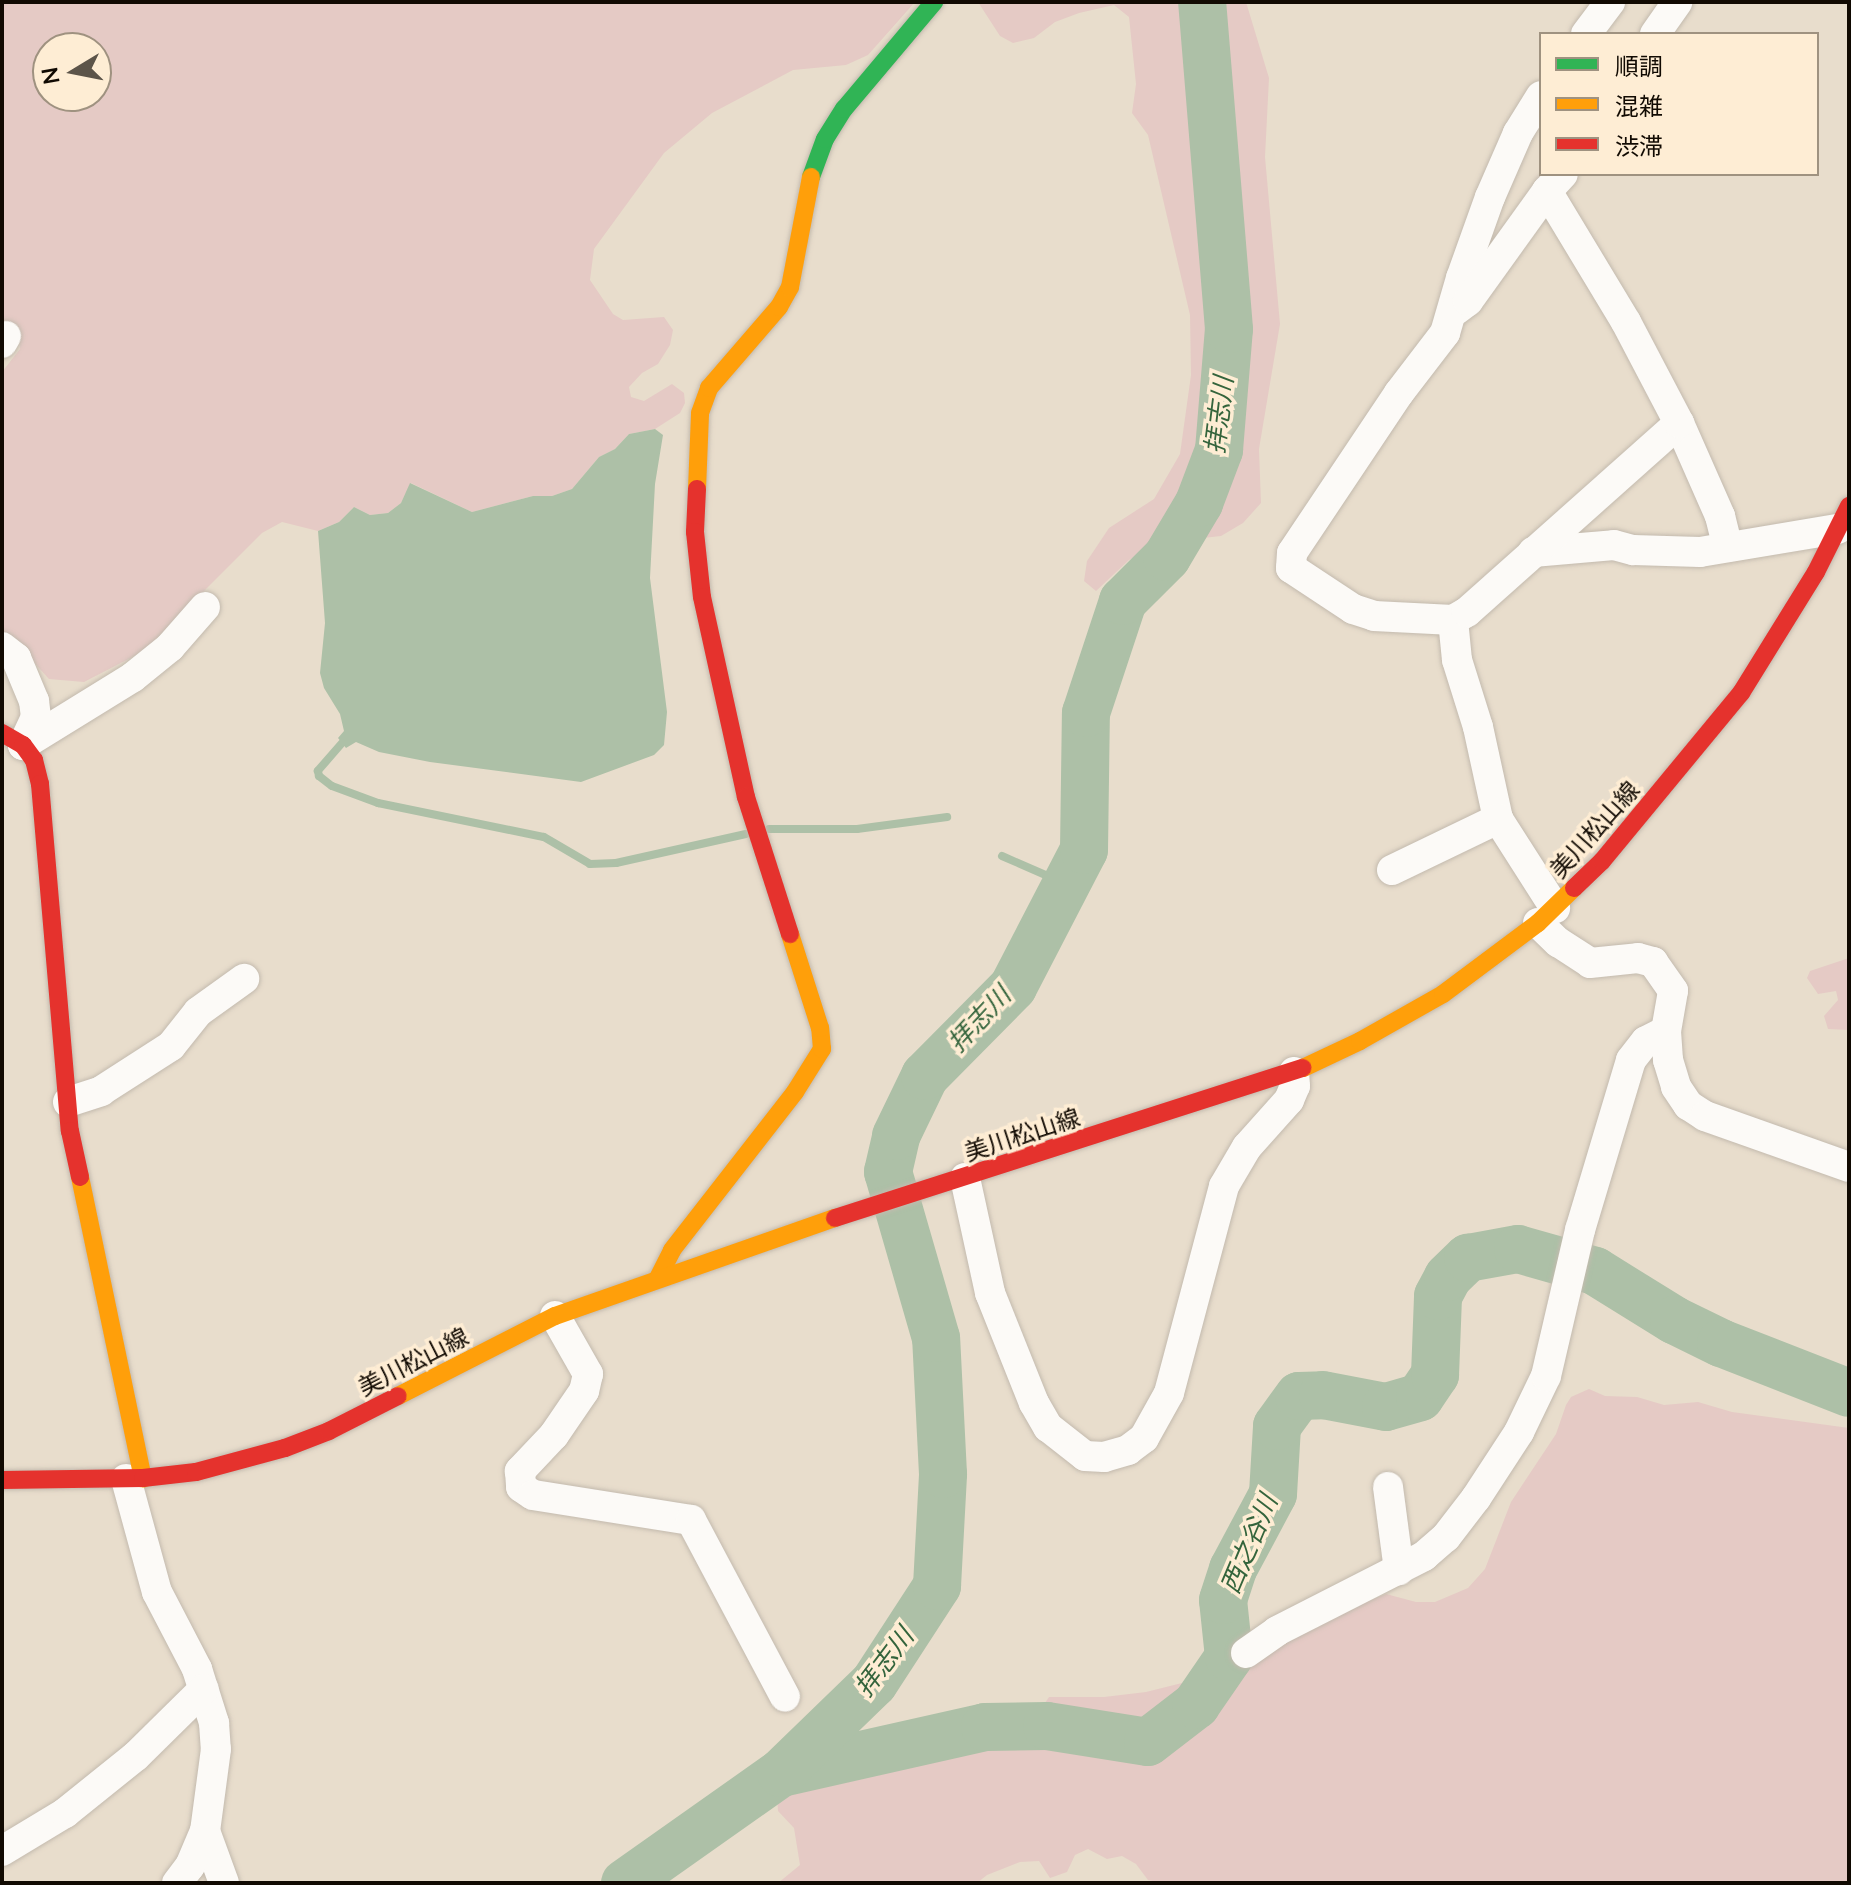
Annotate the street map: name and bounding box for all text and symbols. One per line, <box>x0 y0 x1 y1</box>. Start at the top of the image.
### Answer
north arrow <box>32 32 112 112</box>
legend <box>1539 32 1819 176</box>
text: 順調 <box>1615 51 1663 80</box>
text: N <box>35 65 65 87</box>
text: 混雑 <box>1615 91 1663 120</box>
text: 渋滞 <box>1615 131 1663 160</box>
water label: 拝志川 <box>1199 374 1239 456</box>
street label: 美川松山線 <box>1543 775 1645 883</box>
water label: 拝志川 <box>941 980 1017 1058</box>
street label: 美川松山線 <box>960 1102 1084 1166</box>
street label: 美川松山線 <box>353 1321 473 1401</box>
water label: 西之谷川 <box>1214 1490 1284 1598</box>
water label: 拝志川 <box>848 1621 920 1703</box>

